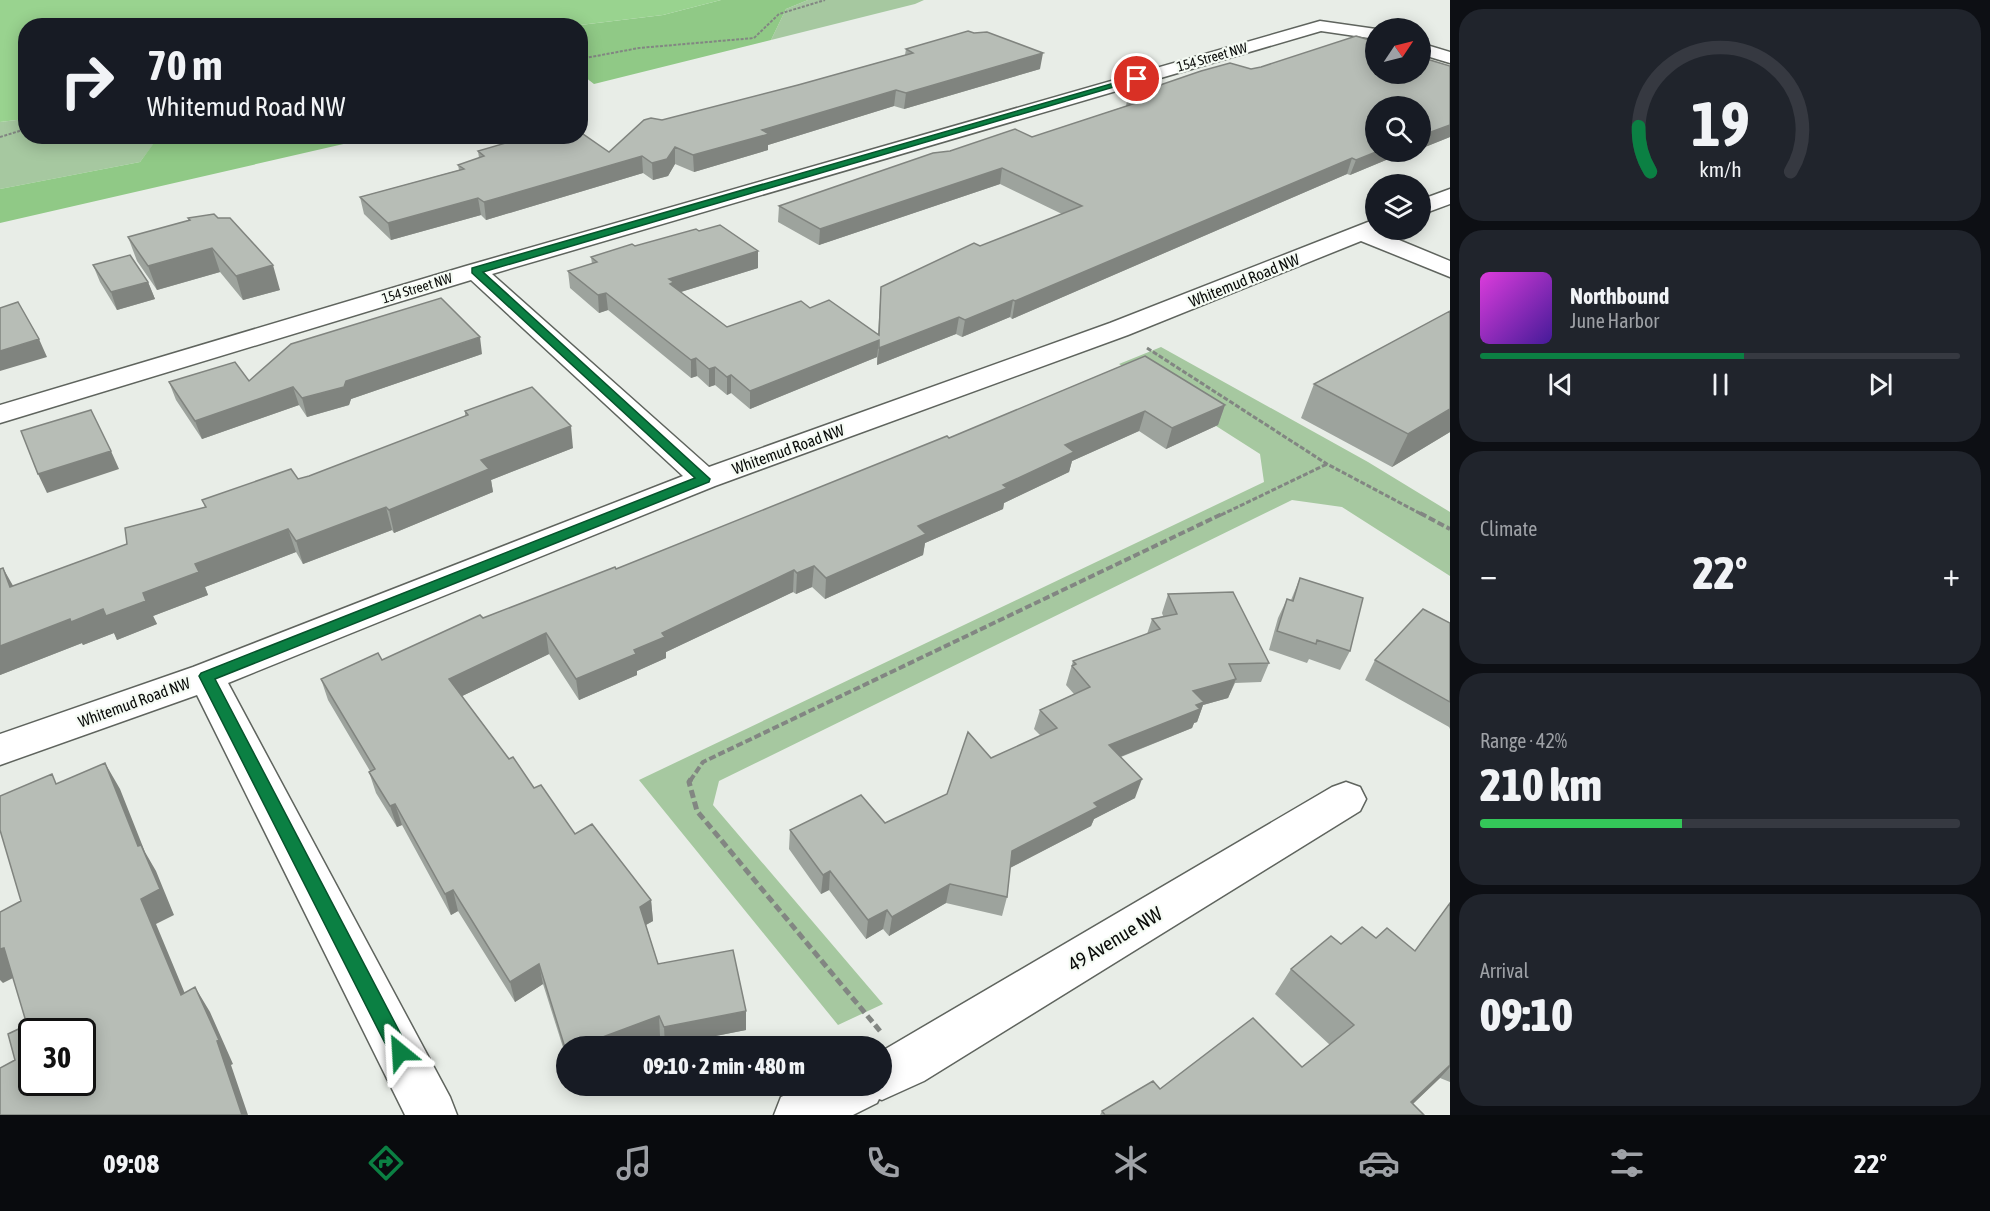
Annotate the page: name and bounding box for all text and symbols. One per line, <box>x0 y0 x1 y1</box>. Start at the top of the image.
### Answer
north arrow <box>1365 18 1431 84</box>
map controls <box>1365 18 1431 240</box>
street label: 154 Street NW <box>1175 39 1250 75</box>
text: 70 m <box>147 41 222 89</box>
icon: right <box>48 42 126 120</box>
pin <box>1111 53 1162 104</box>
icon: arrive <box>1120 62 1153 95</box>
text: 19 <box>1691 88 1749 159</box>
text: Whitemud Road NW <box>147 91 345 122</box>
button: search <box>1365 96 1431 162</box>
text: km/h <box>1699 157 1741 182</box>
button: layers <box>1365 174 1431 240</box>
street label: Whitemud Road NW <box>1186 249 1302 310</box>
street label: 154 Street NW <box>380 269 455 306</box>
text: Northbound <box>1570 283 1669 309</box>
text: June Harbor <box>1570 309 1659 332</box>
icon: previous <box>1544 368 1577 401</box>
icon: pause <box>1704 368 1737 401</box>
icon: next <box>1864 368 1897 401</box>
street label: Whitemud Road NW <box>730 420 847 478</box>
text: Climate <box>1480 517 1537 540</box>
text: 22° <box>1693 547 1747 599</box>
text: − <box>1480 555 1497 593</box>
text: + <box>1943 555 1960 593</box>
street label: Whitemud Road NW <box>76 673 193 731</box>
text: Range · 42% <box>1480 729 1567 752</box>
text: 210 km <box>1480 759 1602 811</box>
street label: 49 Avenue NW <box>1063 901 1166 976</box>
text: Arrival <box>1480 959 1529 982</box>
text: 09:10 <box>1480 989 1573 1041</box>
speed limit sign: 30 <box>18 1018 96 1096</box>
position arrow <box>368 1020 432 1084</box>
text: 09:10 · 2 min · 480 m <box>643 1053 805 1079</box>
icon: directions <box>365 1142 407 1184</box>
icon: music <box>613 1142 655 1184</box>
icon: phone <box>862 1142 904 1184</box>
icon: climate <box>1110 1142 1152 1184</box>
icon: car <box>1358 1142 1400 1184</box>
icon: filters <box>1606 1142 1648 1184</box>
text: 09:08 <box>103 1148 159 1179</box>
text: 22° <box>1854 1148 1887 1179</box>

